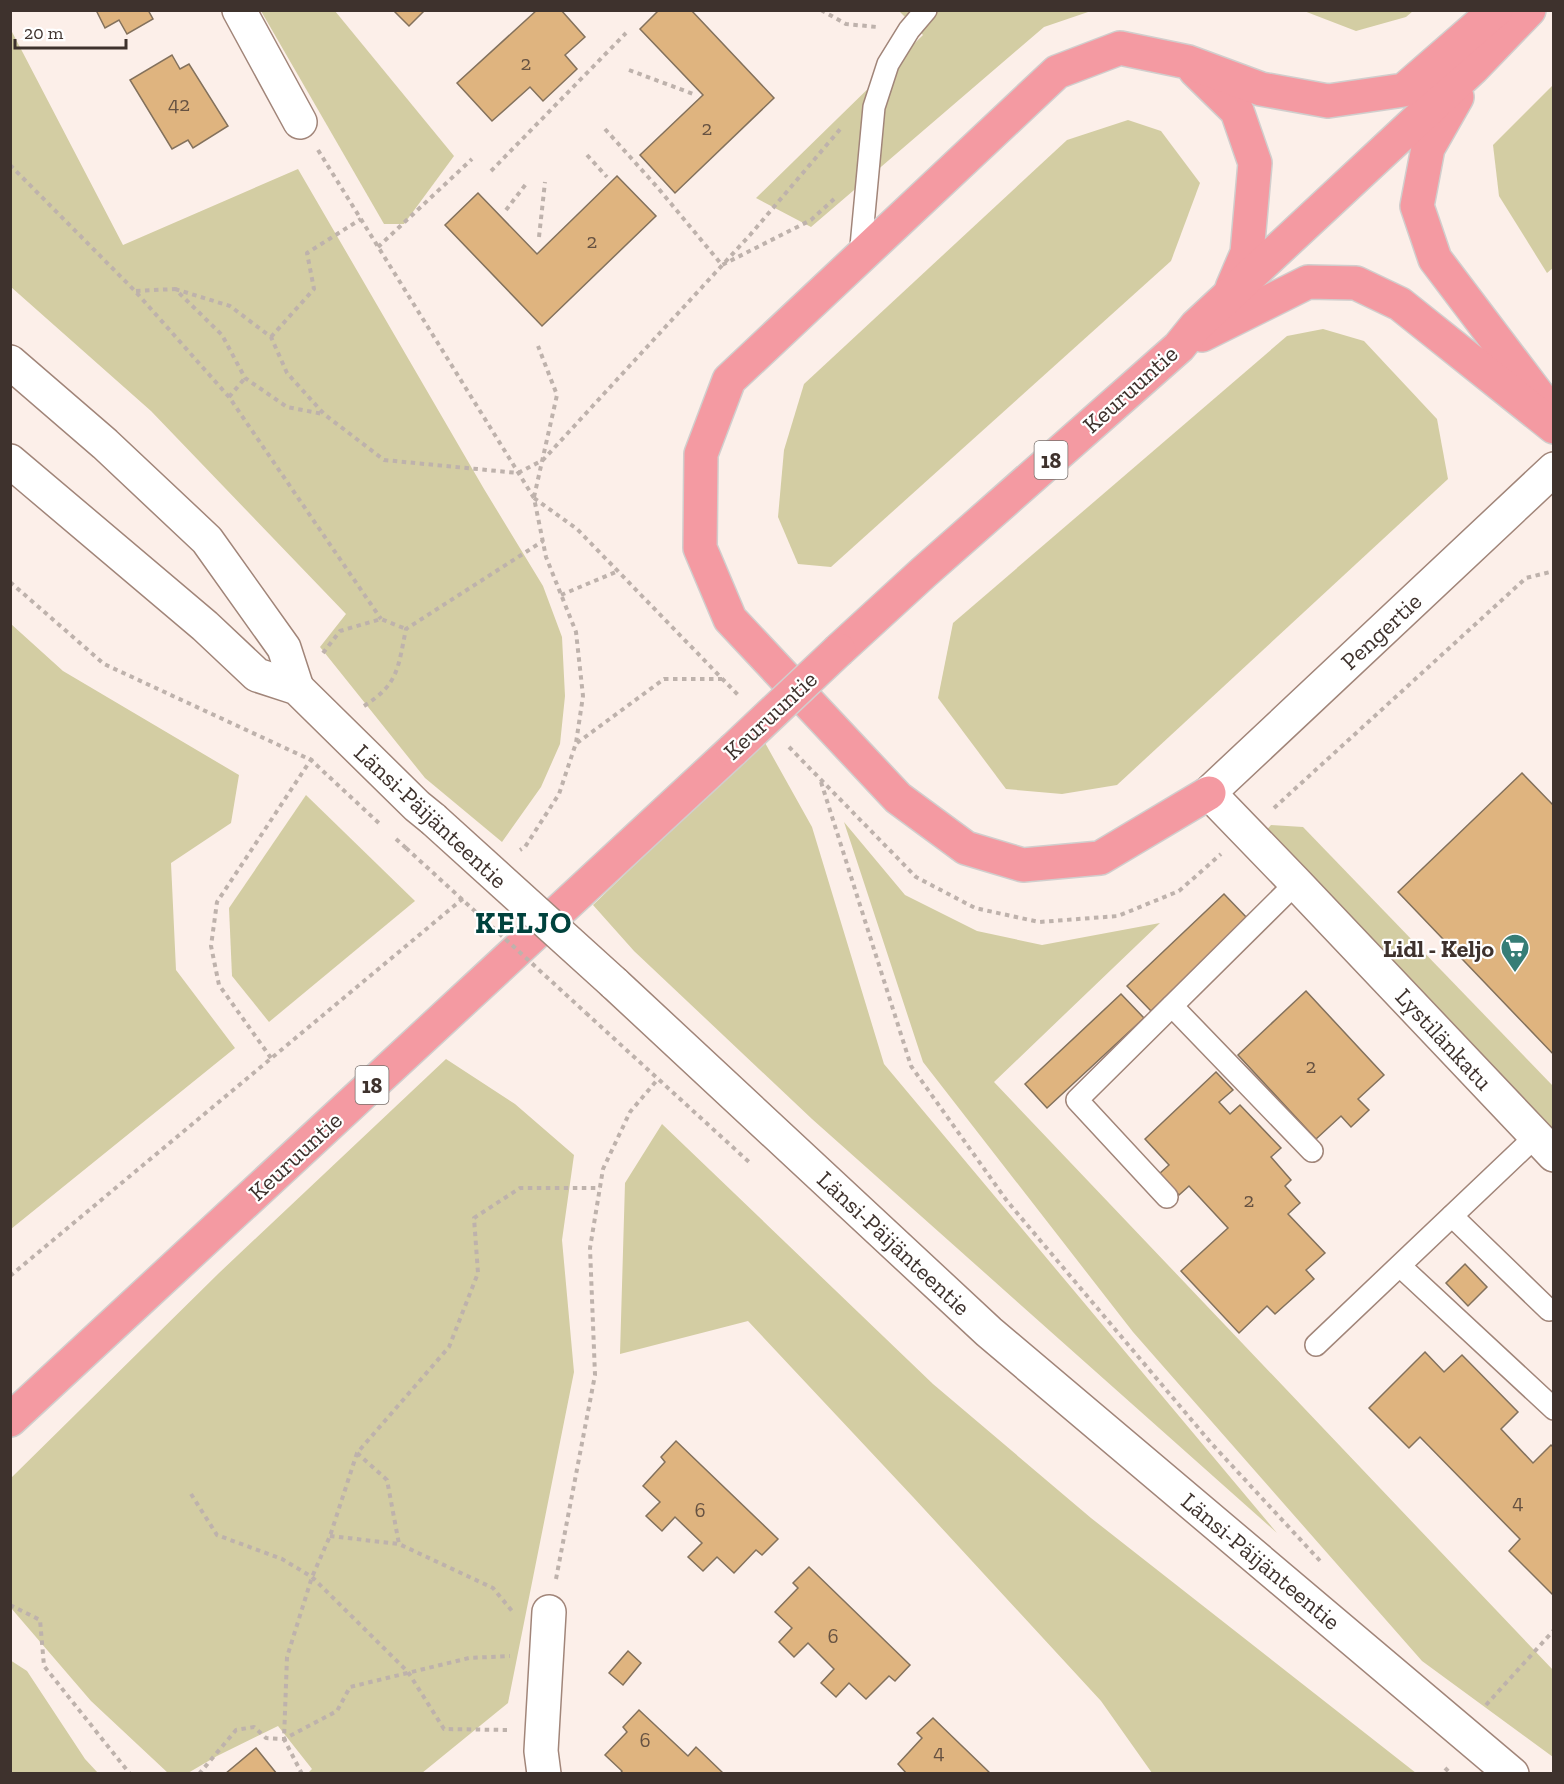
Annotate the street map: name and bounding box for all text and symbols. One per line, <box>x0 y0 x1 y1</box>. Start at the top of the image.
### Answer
scale bar <box>15 12 126 50</box>
text: 20 m <box>24 22 64 44</box>
house number: 2 <box>521 50 531 75</box>
house number: 42 <box>168 91 190 116</box>
house number: 2 <box>702 115 712 140</box>
house number: 2 <box>587 228 597 253</box>
street label: Keuruuntie <box>1077 339 1183 439</box>
road number: 18 <box>1034 441 1068 479</box>
street label: Pengertie <box>1335 586 1427 676</box>
street label: Keuruuntie <box>717 664 823 766</box>
street label: Länsi-Päijänteentie <box>349 738 513 894</box>
district label: KELJO <box>475 905 573 941</box>
supermarket icon: Lidl - Keljo <box>1499 932 1531 974</box>
place label: Lidl - Keljo <box>1383 934 1494 963</box>
street label: Lystilänkatu <box>1390 982 1499 1096</box>
house number: 2 <box>1306 1053 1316 1078</box>
road number: 18 <box>356 1066 388 1104</box>
street label: Keuruuntie <box>242 1105 348 1207</box>
street label: Länsi-Päijänteentie <box>812 1165 976 1321</box>
house number: 2 <box>1244 1187 1254 1212</box>
street label: Länsi-Päijänteentie <box>1176 1486 1346 1636</box>
house number: 4 <box>1512 1489 1524 1514</box>
house number: 6 <box>694 1497 706 1522</box>
house number: 6 <box>827 1623 839 1648</box>
house number: 6 <box>639 1727 651 1752</box>
house number: 4 <box>933 1739 945 1764</box>

